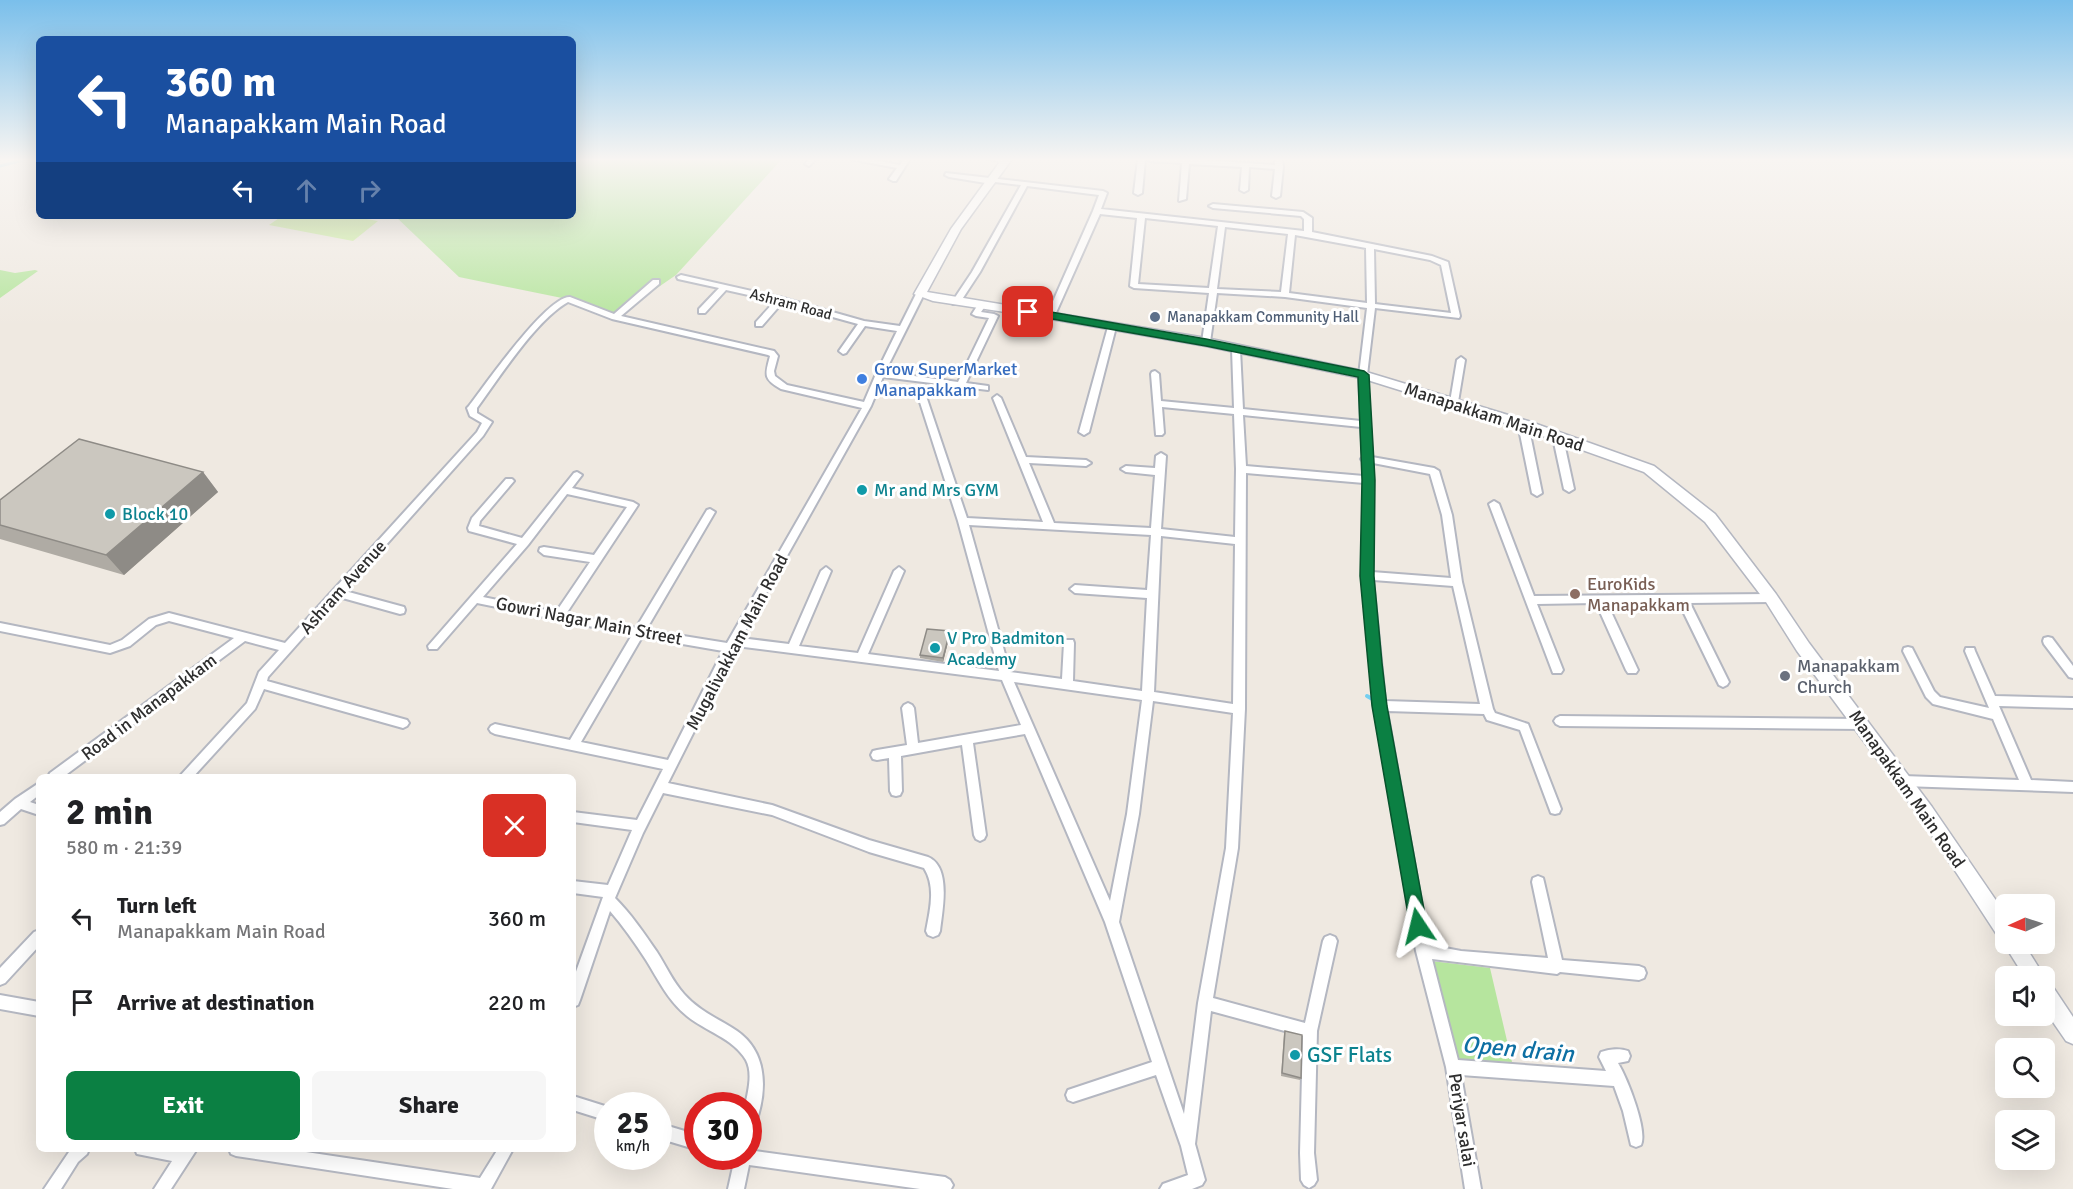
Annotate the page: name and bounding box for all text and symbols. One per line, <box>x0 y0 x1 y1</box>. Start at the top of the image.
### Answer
text: 360 m <box>165 57 276 108</box>
icon: left <box>66 60 144 138</box>
text: Manapakkam Main Road <box>165 108 446 141</box>
icon: left <box>227 174 260 207</box>
icon: ahead <box>290 174 323 207</box>
icon: right <box>353 174 386 207</box>
street label: Ashram Road <box>748 284 834 324</box>
pin <box>1002 286 1053 337</box>
icon: arrive <box>1011 295 1044 328</box>
place label: Manapakkam Community Hall <box>1167 308 1359 326</box>
marker: Manapakkam Community Hall <box>1148 310 1162 324</box>
place label: Grow SuperMarket Manapakkam <box>874 358 1017 401</box>
marker: Grow SuperMarket Manapakkam <box>855 372 869 386</box>
street label: Manapakkam Main Road <box>1401 378 1587 456</box>
place label: Mr and Mrs GYM <box>874 479 999 501</box>
marker: Mr and Mrs GYM <box>855 483 869 497</box>
place label: Block 10 <box>122 503 188 525</box>
marker: Block 10 <box>103 507 117 521</box>
street label: Ashram Avenue <box>295 535 391 639</box>
street label: Mugalivakkam Main Road <box>681 550 793 734</box>
place label: EuroKids Manapakkam <box>1587 573 1690 616</box>
marker: EuroKids Manapakkam <box>1568 587 1582 601</box>
street label: Gowri Nagar Main Street <box>494 592 684 650</box>
place label: V Pro Badmiton Academy <box>947 627 1065 670</box>
marker: V Pro Badmiton Academy <box>928 641 942 655</box>
street label: Road in Manapakkam <box>77 649 221 765</box>
place label: Manapakkam Church <box>1797 655 1900 698</box>
marker: Manapakkam Church <box>1778 669 1792 683</box>
street label: Manapakkam Main Road <box>1844 706 1970 872</box>
text: 2 min <box>66 790 153 835</box>
button: close <box>483 794 546 857</box>
text: 580 m · 21:39 <box>66 835 182 860</box>
text: Turn left <box>117 892 197 919</box>
position arrow <box>1386 894 1450 958</box>
north arrow <box>1995 894 2055 954</box>
map controls <box>1995 894 2055 1170</box>
icon: left <box>66 902 99 935</box>
text: 360 m <box>488 905 546 932</box>
text: Manapakkam Main Road <box>117 919 325 944</box>
button: sound <box>1995 966 2055 1026</box>
icon: arrive <box>66 986 99 1019</box>
text: Arrive at destination <box>117 989 314 1016</box>
text: 220 m <box>488 989 546 1016</box>
water label: Open drain <box>1461 1029 1576 1069</box>
button: search <box>1995 1038 2055 1098</box>
place label: GSF Flats <box>1307 1042 1392 1068</box>
marker: GSF Flats <box>1288 1048 1302 1062</box>
button: Exit <box>66 1071 300 1140</box>
button: Share <box>312 1071 546 1140</box>
street label: Periyar salai <box>1444 1072 1480 1168</box>
speed limit sign: 30 <box>684 1092 762 1170</box>
text: 25 <box>617 1105 649 1142</box>
button: layers <box>1995 1110 2055 1170</box>
text: km/h <box>616 1137 650 1155</box>

